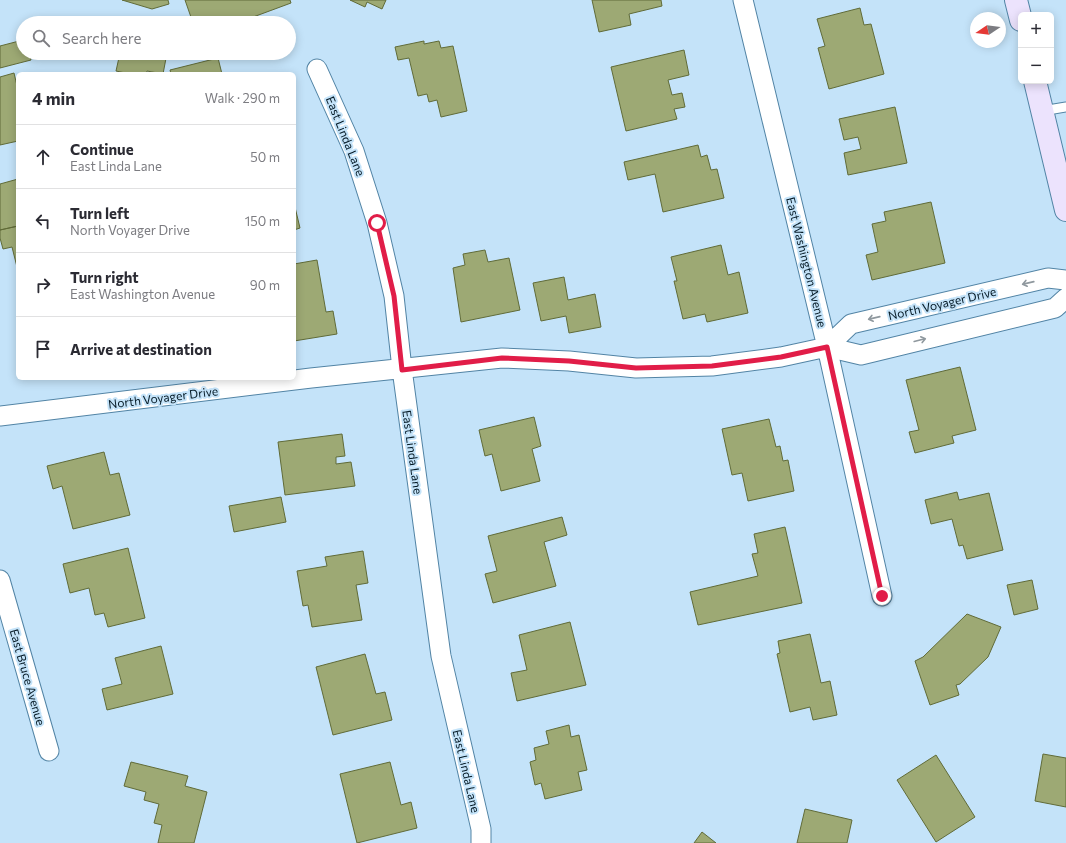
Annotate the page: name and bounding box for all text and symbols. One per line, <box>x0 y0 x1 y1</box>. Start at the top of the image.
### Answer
north arrow <box>970 12 1006 48</box>
map controls <box>1018 12 1054 84</box>
button: + <box>1018 12 1054 48</box>
search box <box>16 16 296 60</box>
icon: search <box>30 27 52 49</box>
text: Search here <box>62 29 141 47</box>
button: − <box>1018 48 1054 84</box>
text: 4 min <box>32 88 75 109</box>
text: Walk · 290 m <box>205 90 280 106</box>
street label: East Linda Lane <box>324 94 368 178</box>
text: Continue <box>70 140 134 158</box>
icon: ahead <box>32 146 54 168</box>
text: 50 m <box>250 149 280 165</box>
text: East Linda Lane <box>70 158 162 174</box>
street label: East Washington Avenue <box>784 195 830 329</box>
text: Turn left <box>70 204 129 222</box>
icon: left <box>32 210 54 232</box>
text: 150 m <box>245 213 280 229</box>
route start <box>368 214 386 232</box>
text: North Voyager Drive <box>70 222 190 238</box>
text: Turn right <box>70 268 139 286</box>
icon: right <box>32 274 54 296</box>
text: 90 m <box>250 277 280 293</box>
one-way arrow <box>1022 279 1035 287</box>
street label: North Voyager Drive <box>887 284 997 322</box>
text: East Washington Avenue <box>70 286 215 302</box>
one-way arrow <box>868 315 881 323</box>
one-way arrow <box>913 336 926 344</box>
icon: arrive <box>32 338 54 360</box>
text: Arrive at destination <box>70 340 212 358</box>
street label: North Voyager Drive <box>107 383 219 411</box>
street label: East Linda Lane <box>400 409 426 495</box>
route end <box>873 587 891 605</box>
street label: East Bruce Avenue <box>8 627 48 727</box>
street label: East Linda Lane <box>451 728 483 814</box>

